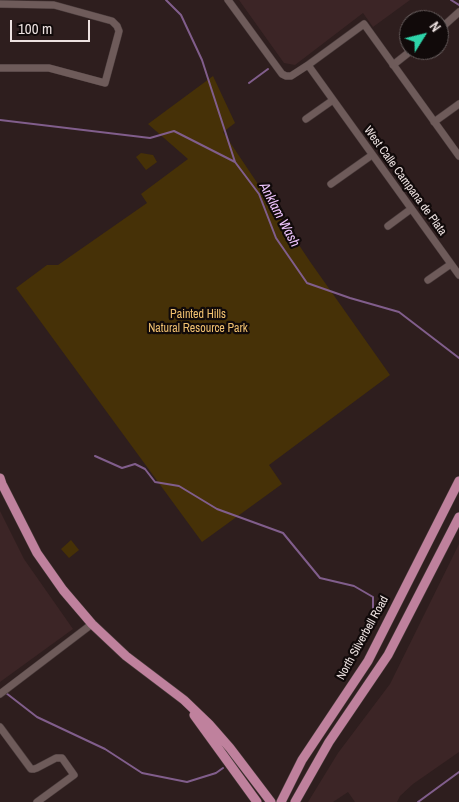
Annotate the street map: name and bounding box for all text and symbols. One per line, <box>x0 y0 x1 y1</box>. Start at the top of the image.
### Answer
scale bar <box>12 10 92 42</box>
north arrow <box>399 10 449 60</box>
text: 100 m <box>18 18 52 39</box>
text: N <box>426 18 445 35</box>
street label: West Calle Campana de Plata <box>360 124 450 238</box>
water label: Anklam Wash <box>255 180 303 250</box>
park label: Painted Hills Natural Resource Park <box>148 308 248 336</box>
street label: North Silverbell Road <box>334 594 392 682</box>

